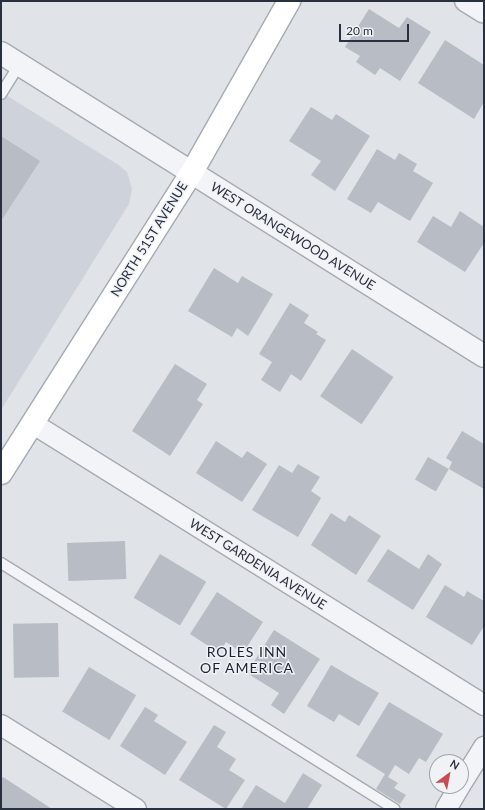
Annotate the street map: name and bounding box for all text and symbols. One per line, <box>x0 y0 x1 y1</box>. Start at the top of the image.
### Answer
scale bar <box>341 16 411 42</box>
text: 20 m <box>346 23 373 38</box>
street label: NORTH 51ST AVENUE <box>107 178 191 300</box>
street label: WEST ORANGEWOOD AVENUE <box>207 178 379 294</box>
street label: WEST GARDENIA AVENUE <box>186 515 330 613</box>
district label: ROLES INN OF AMERICA <box>200 644 294 676</box>
north arrow <box>429 754 469 794</box>
text: N <box>448 756 462 772</box>

